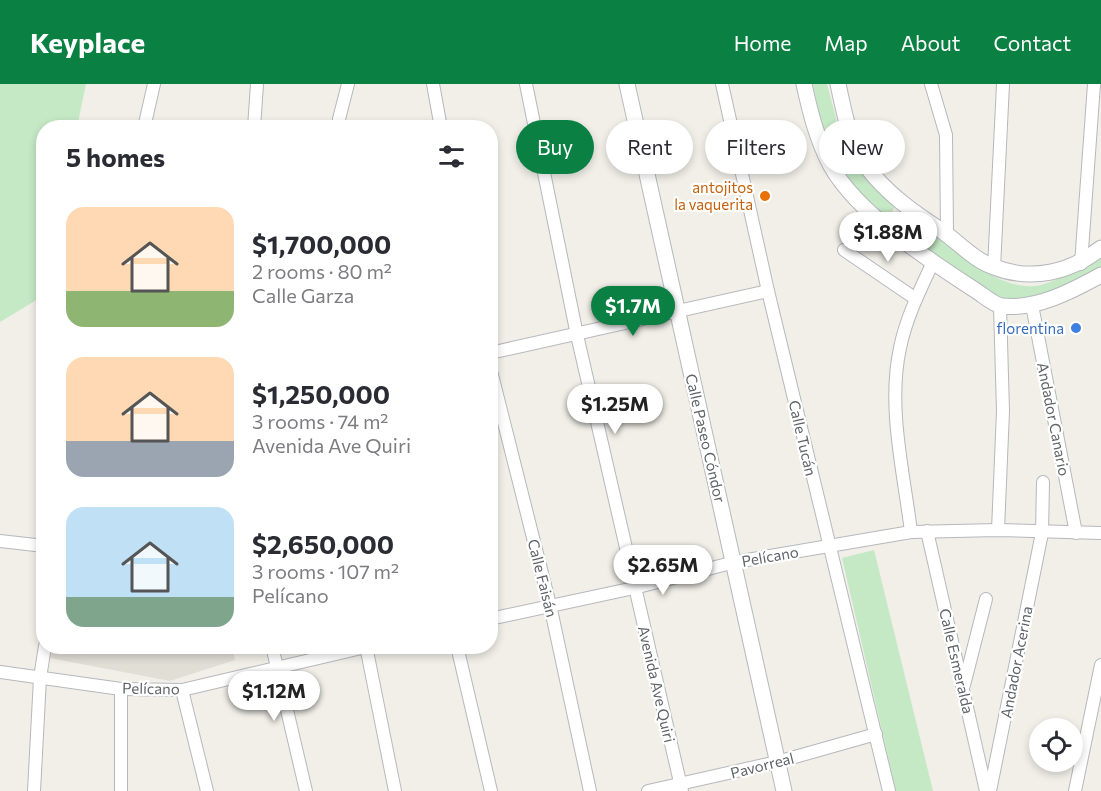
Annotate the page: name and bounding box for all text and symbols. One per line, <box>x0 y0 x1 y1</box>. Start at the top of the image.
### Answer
text: Keyplace <box>30 25 145 59</box>
text: Home <box>734 30 791 55</box>
text: Map <box>824 30 868 55</box>
text: About <box>901 30 960 55</box>
text: Contact <box>993 30 1071 55</box>
chip: Buy <box>516 120 594 174</box>
chip: Rent <box>606 120 693 174</box>
chip: Filters <box>705 120 807 174</box>
chip: New <box>819 120 905 174</box>
icon: filters <box>435 140 468 173</box>
text: 5 homes <box>66 141 165 172</box>
place label: antojitos la vaquerita <box>674 178 753 213</box>
marker: antojitos la vaquerita <box>758 189 772 203</box>
pin: $1.88M <box>839 212 937 263</box>
text: $1.88M <box>853 219 923 243</box>
text: $1,700,000 <box>252 228 391 259</box>
icon: home <box>114 231 186 303</box>
text: 2 rooms · 80 m² <box>252 259 392 283</box>
text: Calle Garza <box>252 283 354 307</box>
pin: $1.7M <box>591 286 675 337</box>
text: $1.7M <box>605 293 661 317</box>
place label: florentina <box>997 319 1064 337</box>
marker: florentina <box>1069 321 1083 335</box>
street label: Andador Canario <box>1034 361 1074 477</box>
street label: Calle Paseo Cóndor <box>682 372 730 504</box>
text: $1,250,000 <box>252 378 390 409</box>
icon: home <box>114 381 186 453</box>
pin: $1.25M <box>566 384 664 435</box>
text: $1.25M <box>581 391 649 415</box>
street label: Calle Tucán <box>786 398 820 478</box>
text: 3 rooms · 74 m² <box>252 409 388 433</box>
text: Avenida Ave Quiri <box>252 433 411 457</box>
text: $2,650,000 <box>252 528 394 559</box>
icon: home <box>114 531 186 603</box>
street label: Calle Faisán <box>525 537 561 619</box>
street label: Pelícano <box>740 542 800 570</box>
pin: $2.65M <box>614 545 712 596</box>
text: $2.65M <box>627 552 699 576</box>
text: 3 rooms · 107 m² <box>252 559 399 583</box>
text: Pelícano <box>252 583 329 607</box>
street label: Andador Acerina <box>996 605 1036 719</box>
street label: Calle Esmeralda <box>936 607 978 715</box>
street label: Avenida Ave Quiri <box>635 624 679 744</box>
pin: $1.12M <box>225 671 323 722</box>
street label: Pelícano <box>122 678 180 698</box>
text: $1.12M <box>242 678 306 702</box>
map controls <box>1029 718 1083 772</box>
button: locate <box>1029 718 1083 772</box>
street label: Pavorreal <box>728 748 796 782</box>

